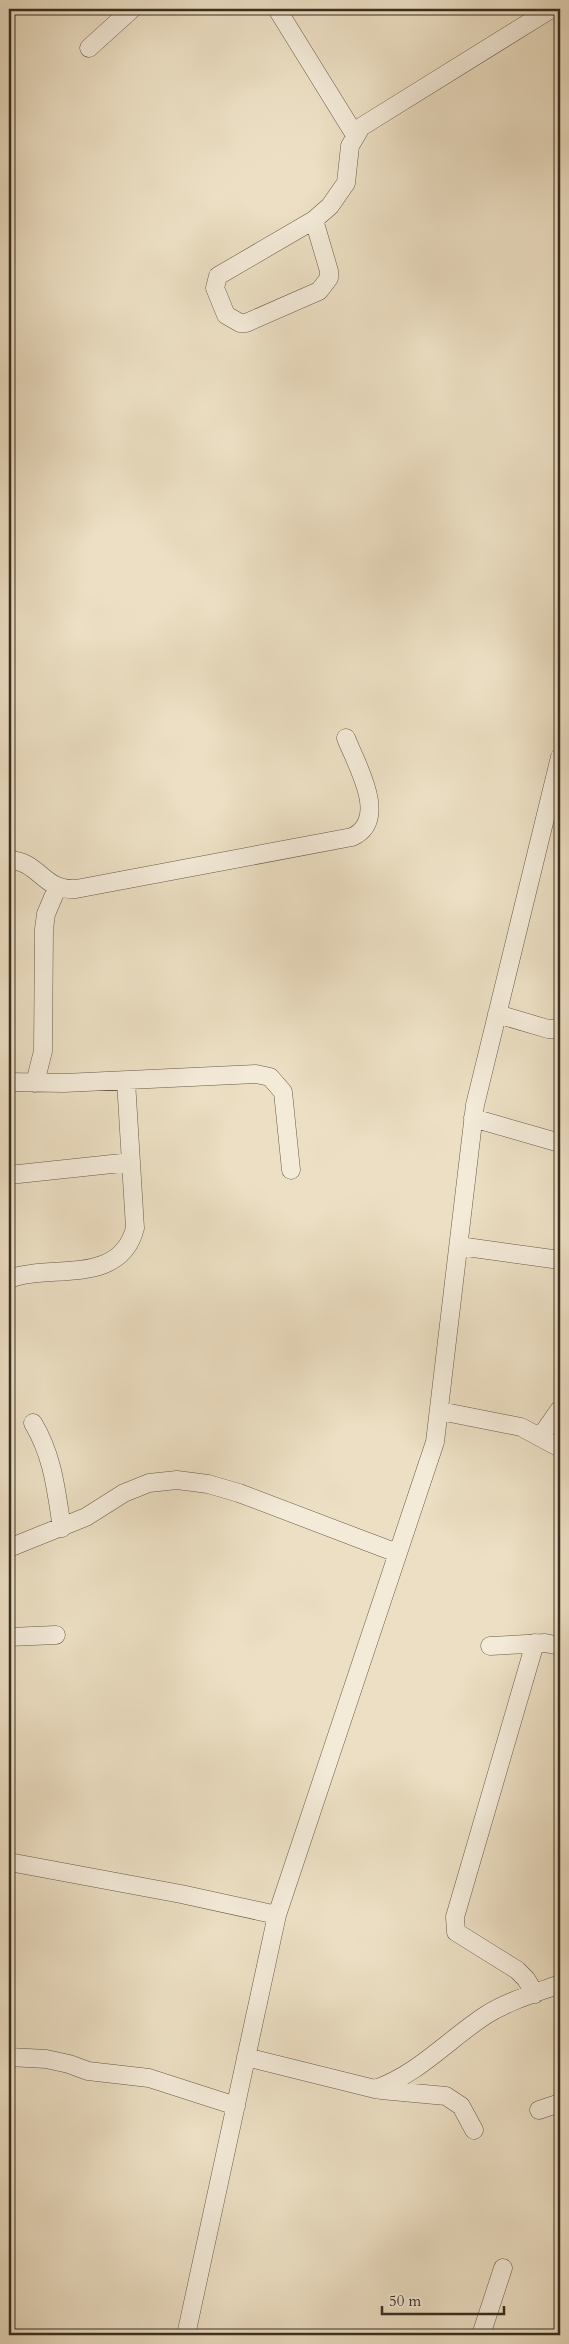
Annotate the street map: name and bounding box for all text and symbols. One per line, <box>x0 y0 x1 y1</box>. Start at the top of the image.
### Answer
scale bar <box>382 2284 504 2316</box>
text: 50 m <box>389 2291 421 2311</box>

